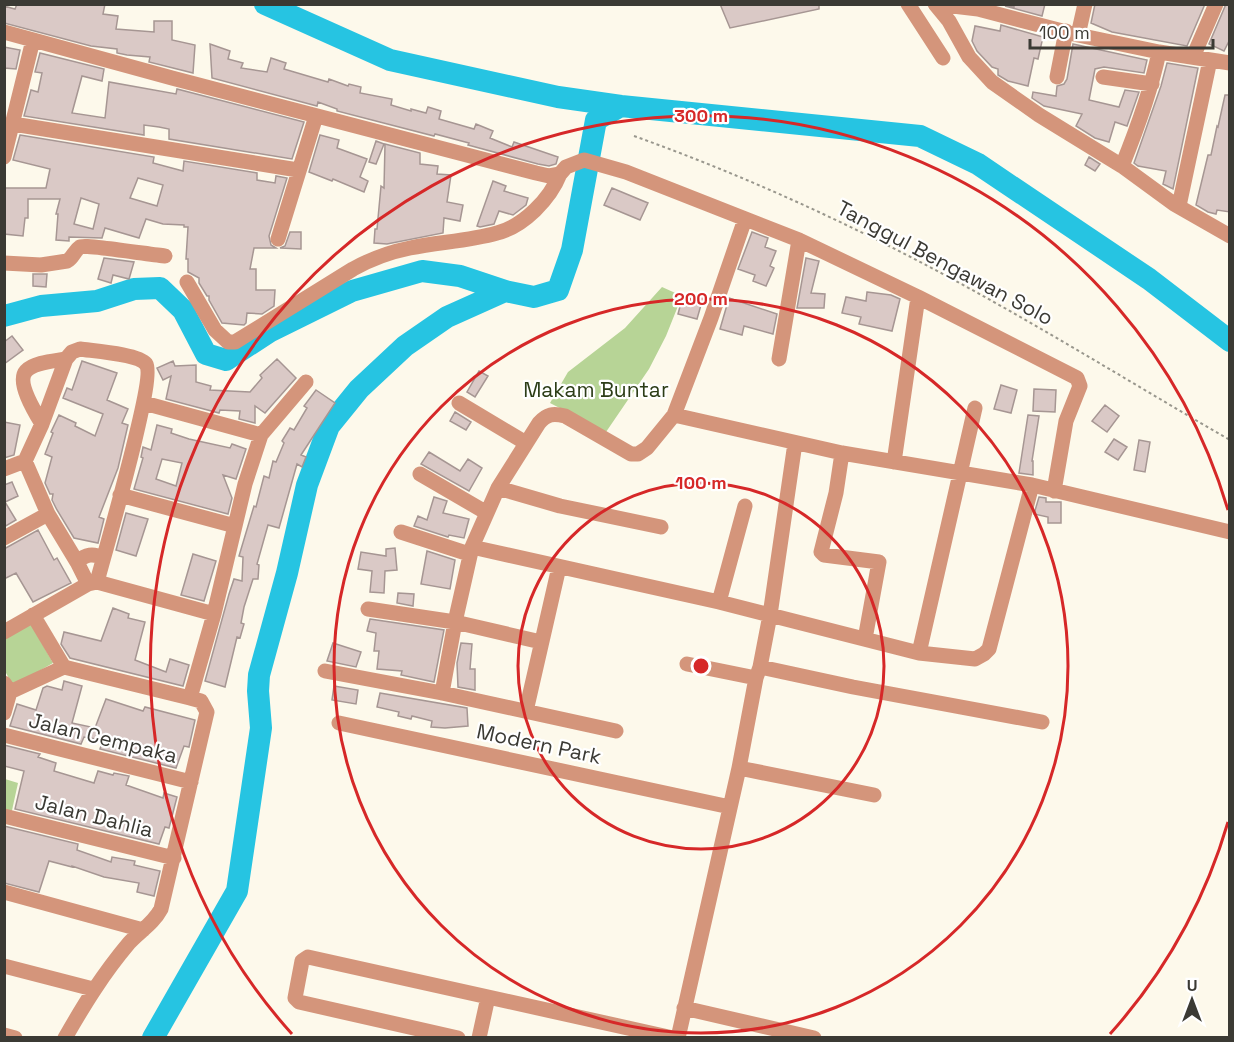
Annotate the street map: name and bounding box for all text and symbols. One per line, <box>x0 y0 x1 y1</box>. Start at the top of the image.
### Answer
scale bar <box>1030 12 1213 50</box>
text: 100 m <box>1039 21 1090 44</box>
text: 300 m <box>674 104 728 127</box>
street label: Tanggul Bengawan Solo <box>832 194 1058 331</box>
text: 200 m <box>674 287 728 310</box>
park label: Makam Buntar <box>523 376 669 403</box>
text: 100 m <box>675 471 727 494</box>
centre of rings <box>691 656 711 676</box>
street label: Jalan Cempaka <box>26 706 180 769</box>
street label: Modern Park <box>474 717 604 770</box>
street label: Jalan Dahlia <box>32 788 156 843</box>
north arrow <box>1162 970 1222 1030</box>
text: U <box>1187 975 1197 996</box>

